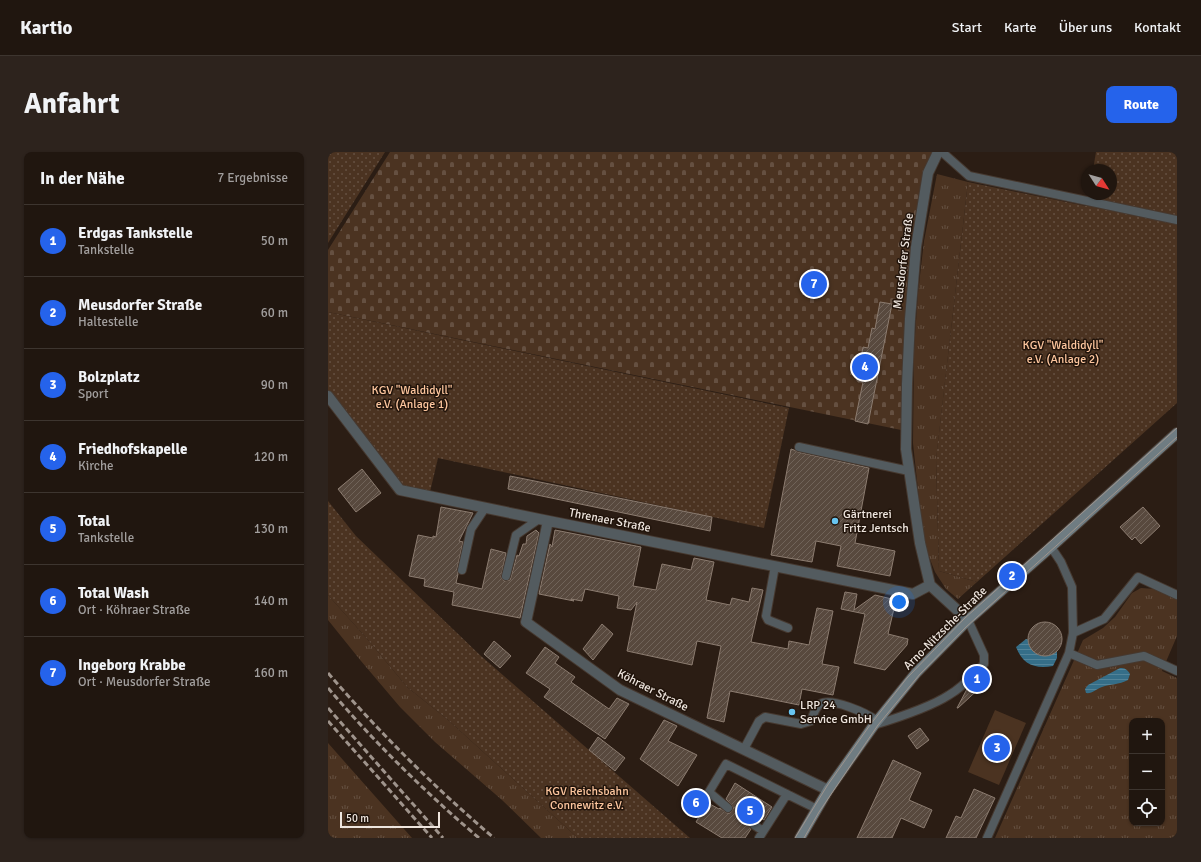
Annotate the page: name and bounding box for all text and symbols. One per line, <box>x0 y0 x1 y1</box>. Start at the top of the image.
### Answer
text: Kartio <box>20 16 73 40</box>
text: Start <box>952 19 982 36</box>
text: Karte <box>1004 19 1037 36</box>
text: Über uns <box>1059 19 1112 36</box>
text: Kontakt <box>1134 19 1181 36</box>
button: Route <box>1106 86 1177 123</box>
text: Anfahrt <box>24 87 120 121</box>
north arrow <box>1081 164 1117 200</box>
text: In der Nähe <box>40 168 125 189</box>
text: 7 Ergebnisse <box>217 170 288 186</box>
street label: Meusdorfer Straße <box>890 212 917 310</box>
text: Erdgas Tankstelle <box>78 224 193 242</box>
text: 1 <box>49 233 57 249</box>
text: 50 m <box>261 233 288 249</box>
text: Tankstelle <box>78 242 134 258</box>
pin: 7 <box>801 269 827 299</box>
text: Meusdorfer Straße <box>78 296 202 314</box>
text: 2 <box>49 305 57 321</box>
text: 60 m <box>261 305 288 321</box>
text: Haltestelle <box>78 314 138 330</box>
park label: KGV "Waldidyll" e.V. (Anlage 2) <box>1023 338 1104 367</box>
pin: 4 <box>852 352 878 382</box>
text: Bolzplatz <box>78 368 140 386</box>
text: 3 <box>49 377 57 393</box>
text: 90 m <box>261 377 288 393</box>
park label: KGV "Waldidyll" e.V. (Anlage 1) <box>372 383 453 412</box>
text: Sport <box>78 386 108 402</box>
text: Friedhofskapelle <box>78 440 188 458</box>
text: 4 <box>49 449 57 465</box>
text: 120 m <box>254 449 288 465</box>
text: Kirche <box>78 458 114 474</box>
street label: Threnaer Straße <box>568 505 652 536</box>
place label: Gärtnerei Fritz Jentsch <box>843 507 909 536</box>
text: Total <box>78 512 110 530</box>
marker: Gärtnerei Fritz Jentsch <box>830 516 840 526</box>
text: 5 <box>49 521 57 537</box>
text: 130 m <box>254 521 288 537</box>
text: Tankstelle <box>78 530 134 546</box>
pin: 2 <box>999 561 1025 591</box>
street label: Arno-Nitzsche-Straße <box>900 583 990 673</box>
text: Total Wash <box>78 584 149 602</box>
your location <box>889 592 909 612</box>
text: 6 <box>49 593 57 609</box>
text: 140 m <box>254 593 288 609</box>
text: Ort · Köhraer Straße <box>78 602 190 618</box>
text: Ingeborg Krabbe <box>78 656 186 674</box>
pin: 1 <box>964 664 990 694</box>
text: 7 <box>49 665 57 681</box>
text: 160 m <box>254 665 288 681</box>
street label: Köhraer Straße <box>615 666 691 715</box>
text: Ort · Meusdorfer Straße <box>78 674 211 690</box>
place label: LRP 24 Service GmbH <box>800 698 872 727</box>
marker: LRP 24 Service GmbH <box>787 707 797 717</box>
map controls <box>1129 718 1165 826</box>
button: + <box>1129 718 1165 754</box>
pin: 3 <box>984 733 1010 763</box>
button: − <box>1129 754 1165 790</box>
park label: KGV Reichsbahn Connewitz e.V. <box>545 784 629 813</box>
pin: 6 <box>683 788 709 818</box>
button: locate <box>1129 790 1165 826</box>
pin: 5 <box>737 796 763 826</box>
scale bar <box>340 810 440 829</box>
text: 50 m <box>346 812 369 825</box>

